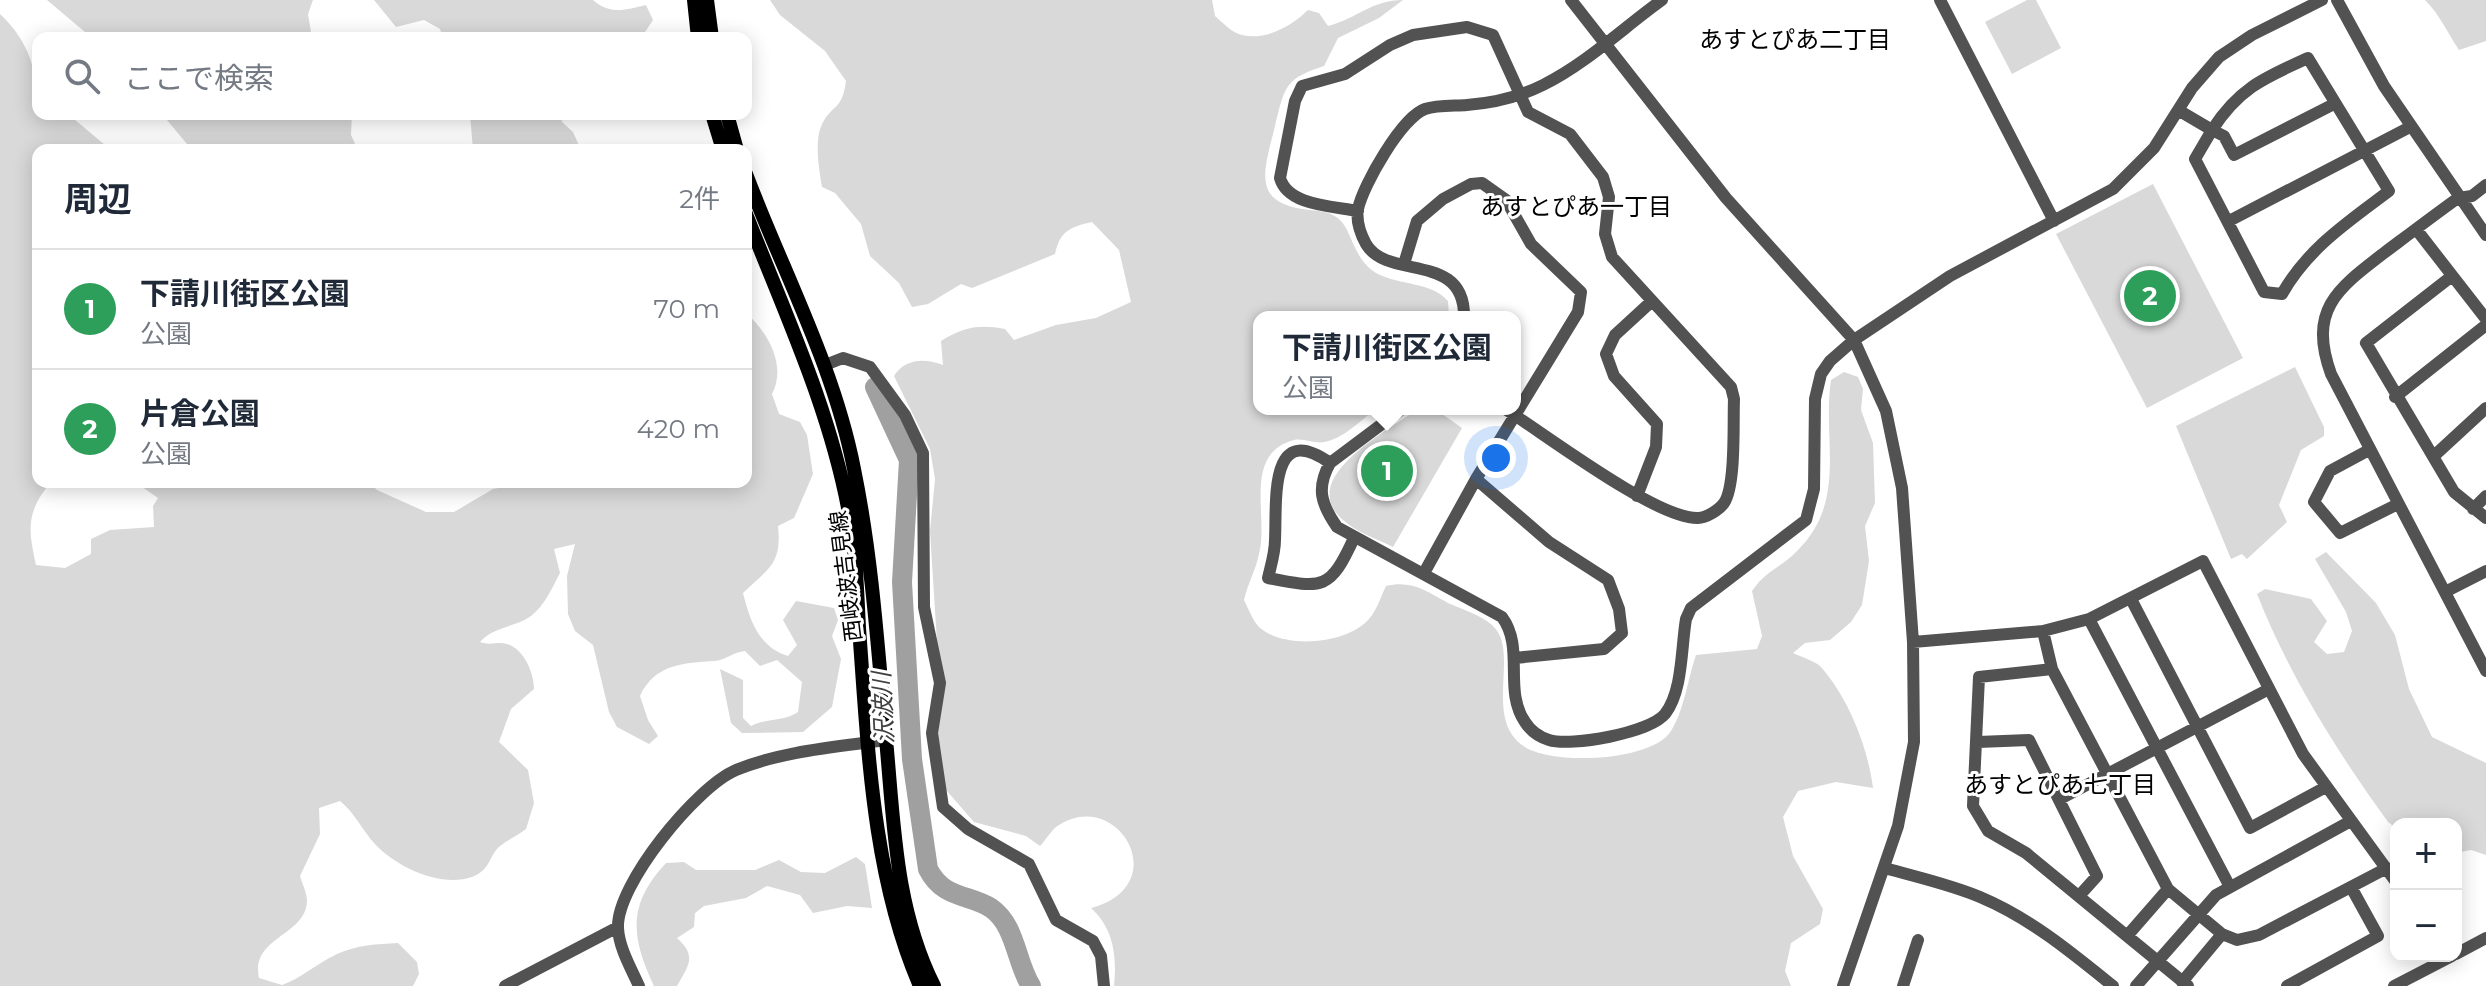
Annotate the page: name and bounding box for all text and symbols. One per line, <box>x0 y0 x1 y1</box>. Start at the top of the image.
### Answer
district label: あすとぴあ二丁目 <box>1699 25 1891 54</box>
search box <box>32 32 752 120</box>
icon: search <box>60 54 104 98</box>
text: ここで検索 <box>124 60 274 97</box>
text: 周辺 <box>64 178 132 220</box>
text: 2件 <box>679 183 720 215</box>
district label: あすとぴあ一丁目 <box>1480 192 1672 221</box>
pin: 2 <box>2124 266 2176 326</box>
text: 下請川街区公園 <box>140 275 350 312</box>
text: 1 <box>85 293 95 325</box>
text: 70 m <box>654 293 720 325</box>
popup <box>1253 311 1521 415</box>
text: 公園 <box>140 318 192 350</box>
text: 下請川街区公園 <box>1282 329 1492 366</box>
text: 公園 <box>1282 372 1334 404</box>
text: 片倉公園 <box>140 395 260 432</box>
text: 2 <box>82 413 98 445</box>
text: 420 m <box>637 413 720 445</box>
text: 公園 <box>140 438 192 470</box>
your location <box>1476 438 1516 478</box>
pin: 1 <box>1361 441 1413 501</box>
street label: 西岐波吉見線 <box>825 509 867 643</box>
water label: 沢波川 <box>866 668 899 745</box>
district label: あすとぴあ七丁目 <box>1964 770 2156 799</box>
map controls <box>2390 818 2462 962</box>
button: + <box>2390 818 2462 890</box>
button: − <box>2390 890 2462 962</box>

